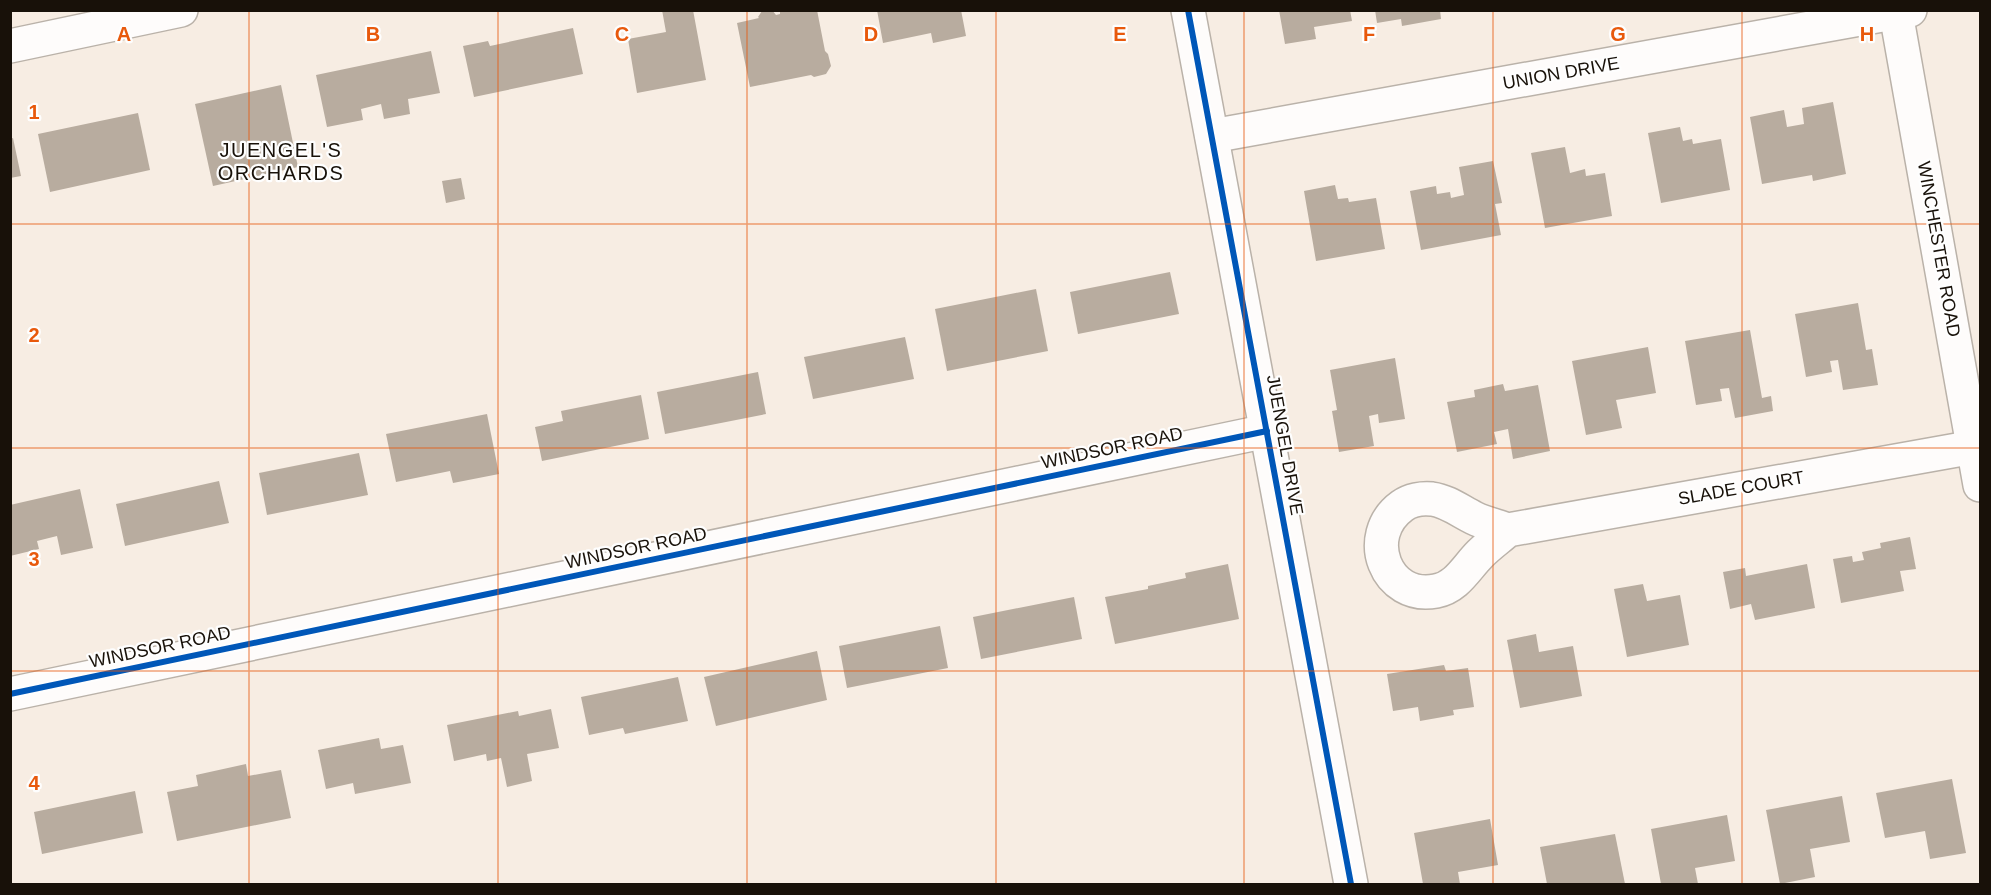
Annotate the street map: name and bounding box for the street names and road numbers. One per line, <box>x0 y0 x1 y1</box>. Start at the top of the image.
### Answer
street label: UNION DRIVE <box>1501 53 1621 93</box>
street label: WINCHESTER ROAD <box>1914 160 1964 338</box>
street label: JUENGEL DRIVE <box>1263 373 1307 517</box>
street label: WINDSOR ROAD <box>1039 423 1185 473</box>
street label: SLADE COURT <box>1676 467 1806 509</box>
street label: WINDSOR ROAD <box>563 523 709 573</box>
street label: WINDSOR ROAD <box>87 622 233 672</box>

